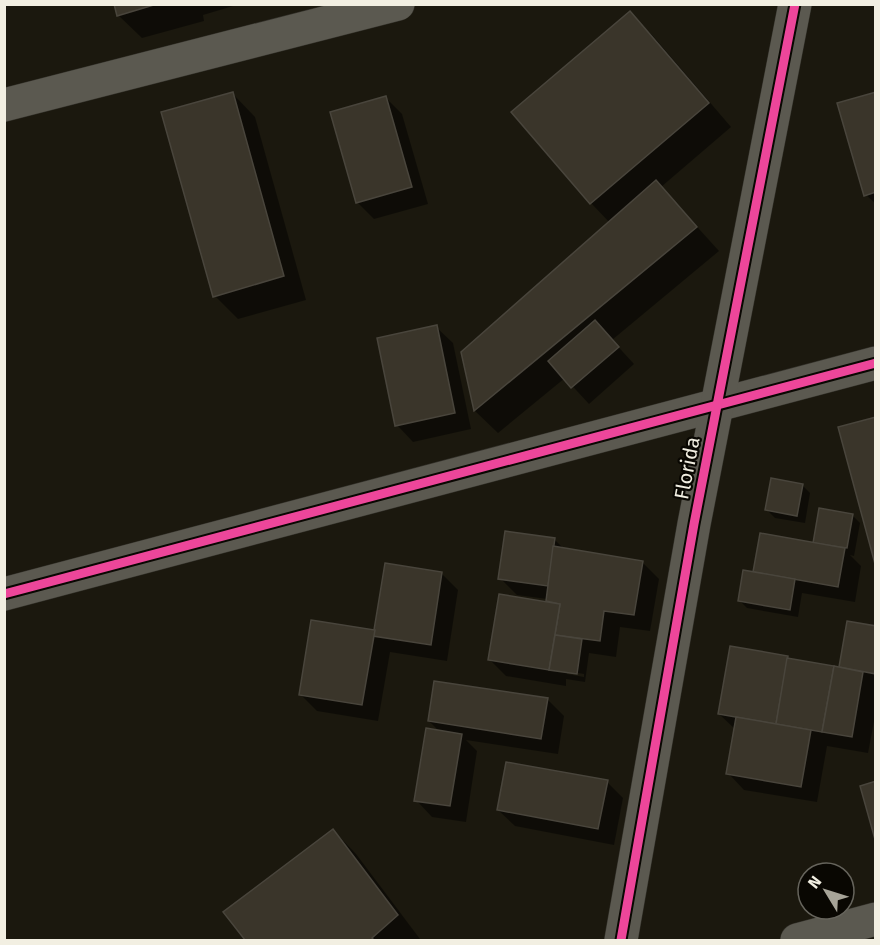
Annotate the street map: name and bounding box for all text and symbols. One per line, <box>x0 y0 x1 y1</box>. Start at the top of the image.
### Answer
street label: Florida <box>669 435 705 501</box>
north arrow <box>796 861 856 921</box>
text: N <box>804 872 825 892</box>

